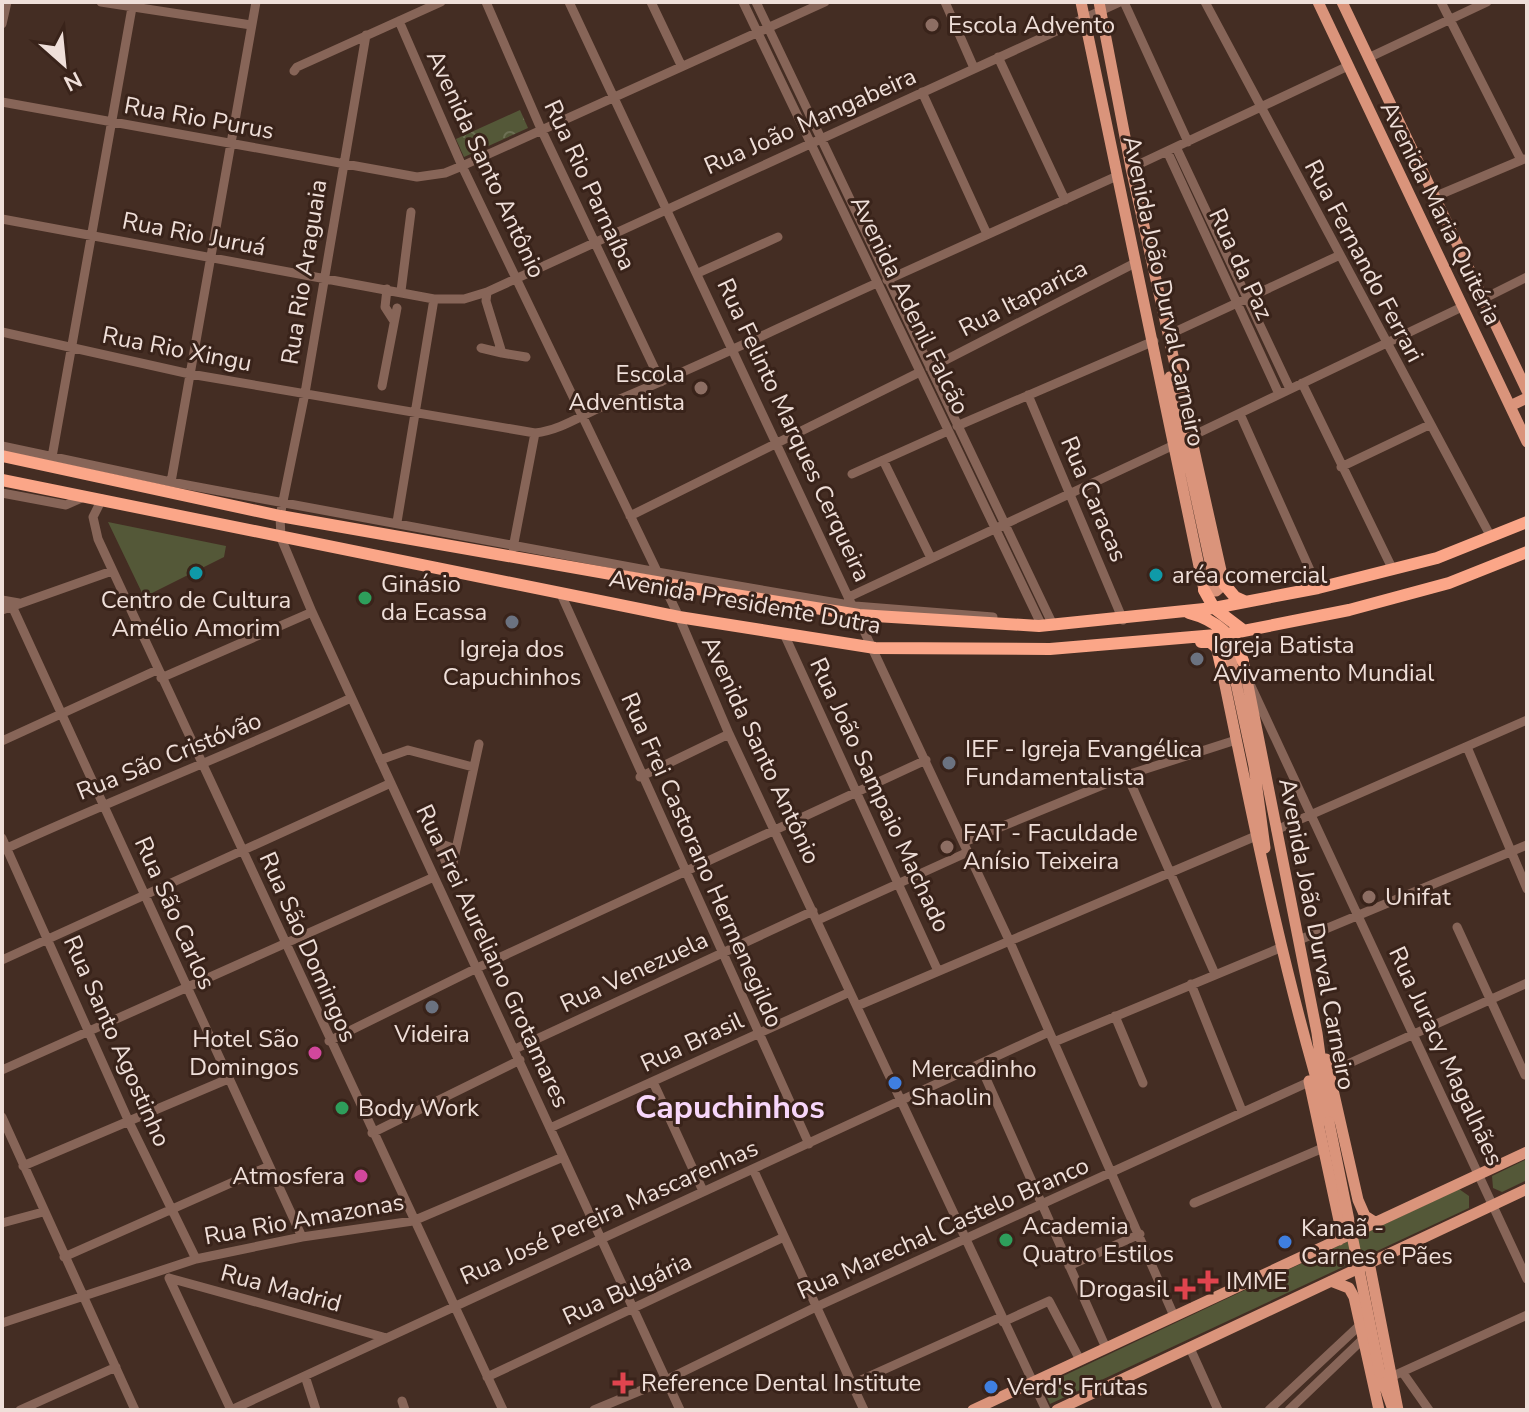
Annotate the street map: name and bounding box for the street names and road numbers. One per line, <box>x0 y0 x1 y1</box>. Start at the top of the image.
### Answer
street label: Avenida Santo Antônio <box>419 45 553 283</box>
street label: Rua João Mangabeira <box>699 60 921 182</box>
street label: Rua Rio Purus <box>122 89 276 147</box>
street label: Rua Rio Parnaíba <box>537 95 643 275</box>
street label: Avenida Maria Quitéria <box>1373 96 1509 330</box>
street label: Avenida João Durval Carneiro <box>1115 133 1213 449</box>
street label: Rua Fernando Ferrari <box>1297 154 1431 368</box>
street label: Rua Rio Araguaia <box>274 177 334 367</box>
street label: Avenida Adenil Falcão <box>843 190 977 420</box>
street label: Rua da Paz <box>1201 203 1281 325</box>
street label: Rua Rio Juruá <box>120 204 268 264</box>
street label: Rua Itaparica <box>953 252 1093 344</box>
street label: Rua Felinto Marques Cerqueira <box>710 273 878 587</box>
street label: Rua Rio Xingu <box>99 319 255 379</box>
street label: Rua Caracas <box>1053 431 1135 567</box>
street label: Avenida Presidente Dutra <box>606 562 884 642</box>
street label: Avenida Santo Antônio <box>694 631 828 869</box>
street label: Rua João Sampaio Machado <box>802 652 958 938</box>
street label: Rua Frei Castorano Hermenegildo <box>613 687 791 1033</box>
street label: Rua São Cristóvão <box>72 704 266 808</box>
street label: Avenida João Durval Carneiro <box>1271 775 1363 1093</box>
street label: Rua Frei Aureliano Grotamares <box>409 799 577 1113</box>
street label: Rua São Carlos <box>127 831 223 995</box>
street label: Rua São Domingos <box>252 847 364 1047</box>
street label: Rua Venezuela <box>555 924 713 1020</box>
street label: Rua Santo Agostinho <box>56 930 178 1152</box>
street label: Rua Juracy Magalhães <box>1381 941 1511 1171</box>
street label: Rua Brasil <box>635 1004 749 1080</box>
street label: Rua José Pereira Mascarenhas <box>455 1132 763 1292</box>
street label: Rua Marechal Castelo Branco <box>792 1149 1094 1307</box>
street label: Rua Rio Amazonas <box>202 1186 406 1252</box>
street label: Rua Bulgária <box>557 1245 697 1333</box>
street label: Rua Madrid <box>217 1257 345 1319</box>

